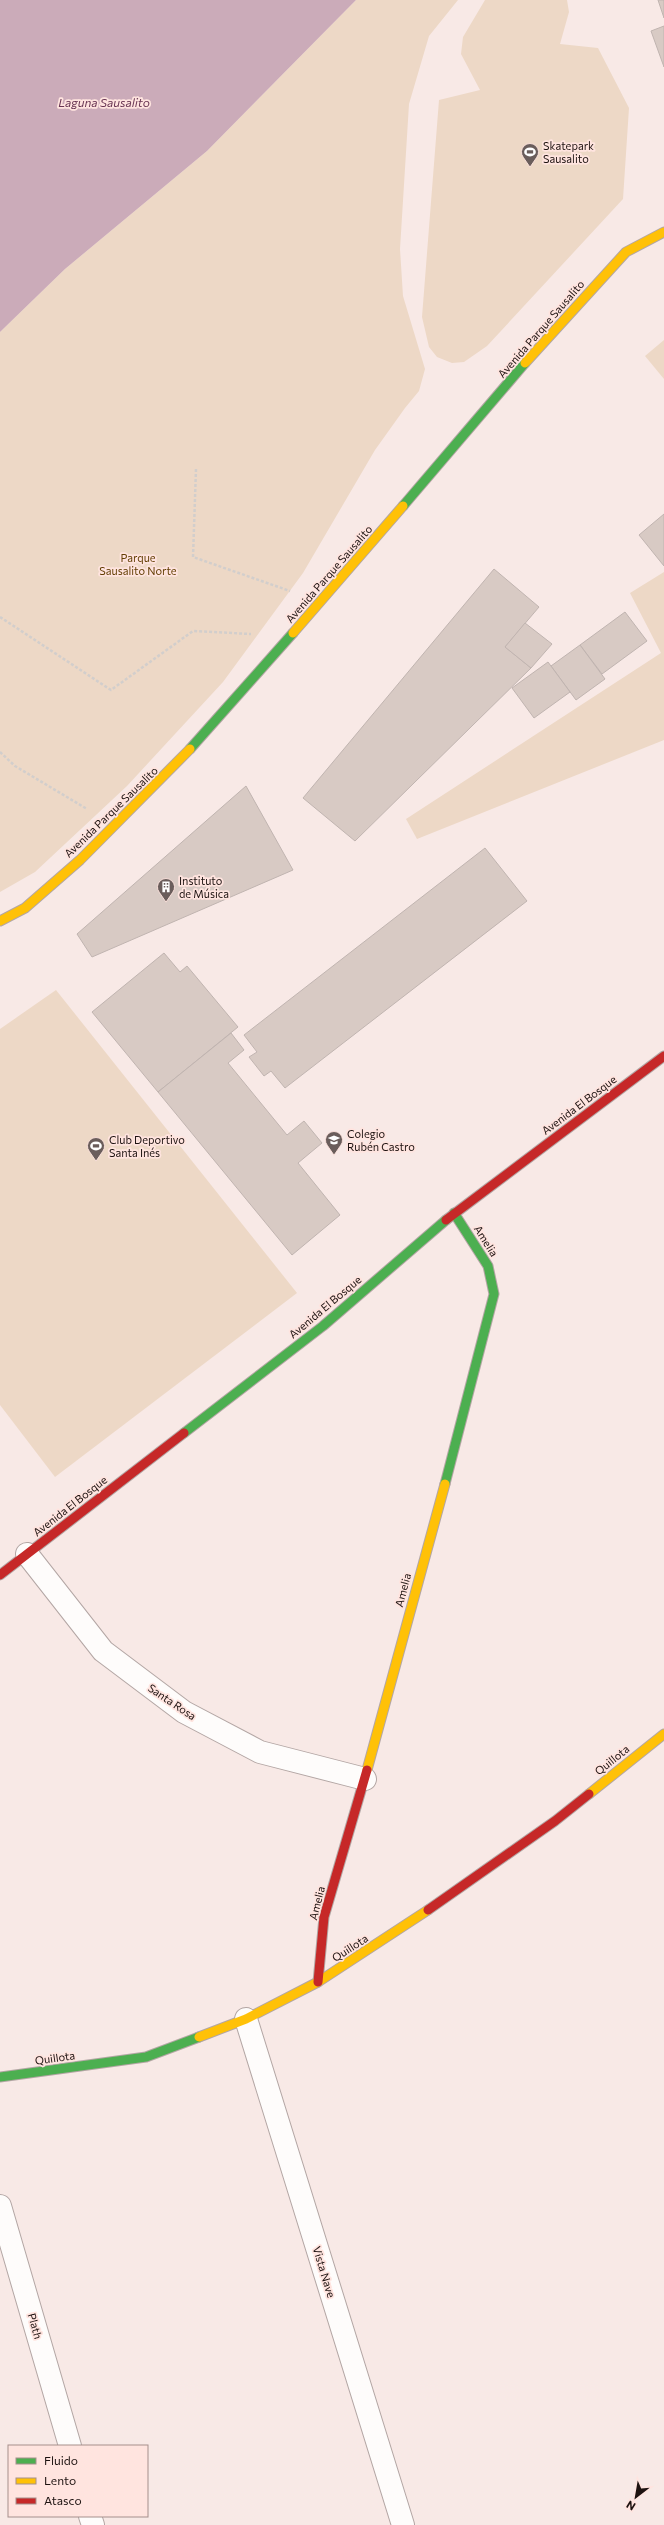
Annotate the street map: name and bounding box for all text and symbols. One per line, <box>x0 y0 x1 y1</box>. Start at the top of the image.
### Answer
water label: Laguna Sausalito <box>58 95 150 109</box>
place label: Skatepark Sausalito <box>543 139 594 165</box>
sports icon: Skatepark Sausalito <box>520 142 540 167</box>
street label: Avenida Parque Sausalito <box>495 277 587 380</box>
street label: Avenida Parque Sausalito <box>283 522 375 625</box>
park label: Parque Sausalito Norte <box>99 551 177 577</box>
street label: Avenida Parque Sausalito <box>61 763 160 860</box>
place label: Instituto de Música <box>179 874 229 900</box>
building icon: Instituto de Música <box>156 877 176 902</box>
street label: Avenida El Bosque <box>539 1072 619 1137</box>
place label: Colegio Rubén Castro <box>347 1127 415 1153</box>
school or university icon: Colegio Rubén Castro <box>324 1130 344 1155</box>
place label: Club Deportivo Santa Inés <box>109 1133 185 1159</box>
sports icon: Club Deportivo Santa Inés <box>86 1136 106 1161</box>
street label: Amelia <box>472 1223 501 1259</box>
street label: Avenida El Bosque <box>286 1273 364 1341</box>
street label: Avenida El Bosque <box>30 1473 109 1538</box>
street label: Amelia <box>392 1572 413 1608</box>
street label: Santa Rosa <box>146 1681 199 1722</box>
street label: Quillota <box>592 1742 631 1777</box>
street label: Amelia <box>306 1885 327 1921</box>
street label: Quillota <box>329 1931 370 1964</box>
street label: Quillota <box>34 2048 76 2067</box>
street label: Vista Nave <box>311 2245 338 2299</box>
street label: Plath <box>26 2311 45 2340</box>
legend <box>8 2445 148 2517</box>
text: Fluido <box>44 2453 78 2467</box>
text: Lento <box>44 2473 76 2487</box>
north arrow <box>616 2477 656 2517</box>
text: Atasco <box>44 2493 82 2507</box>
text: N <box>624 2498 637 2514</box>

